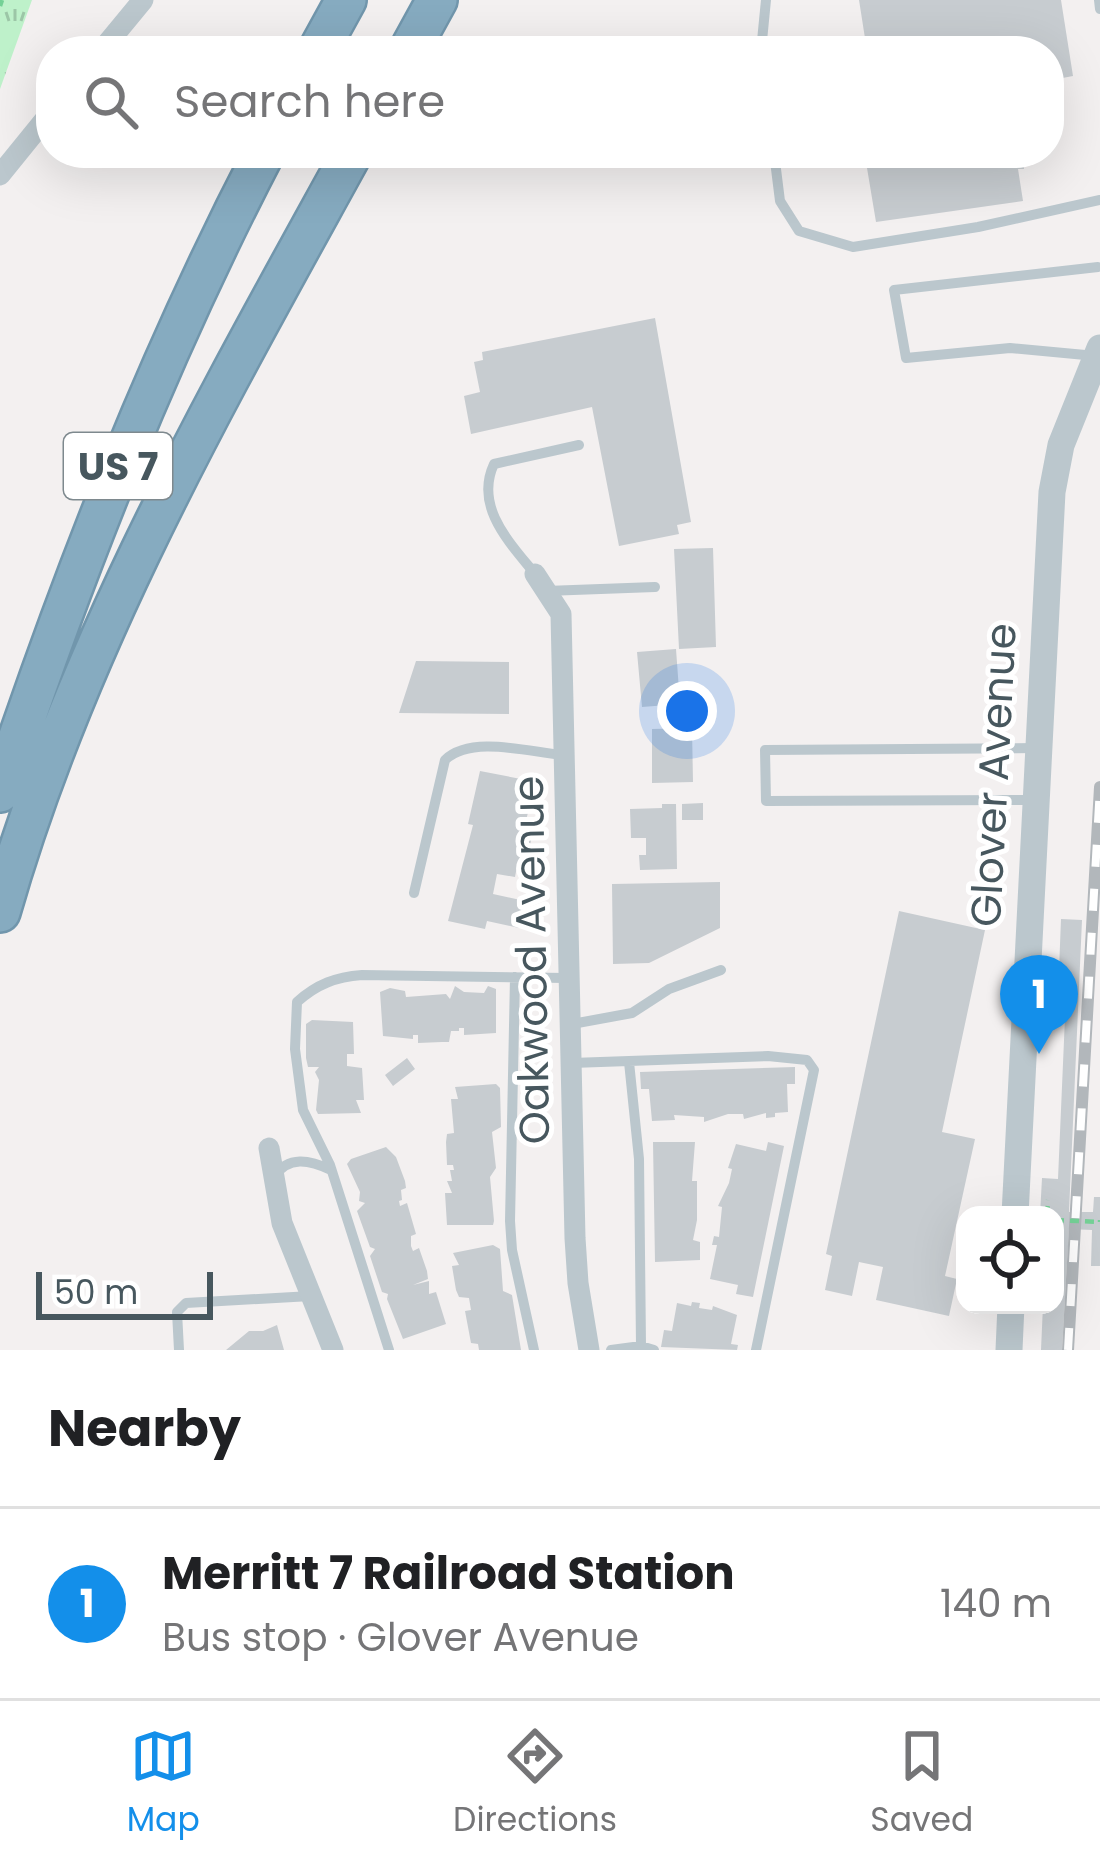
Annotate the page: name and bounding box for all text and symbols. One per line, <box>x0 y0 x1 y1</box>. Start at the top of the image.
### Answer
search box <box>36 36 1064 168</box>
icon: search <box>78 69 144 135</box>
text: Search here <box>174 70 445 133</box>
road number: US 7 <box>64 433 172 499</box>
street label: Glover Avenue <box>956 622 1031 928</box>
your location <box>657 681 717 741</box>
street label: Oakwood Avenue <box>499 775 564 1145</box>
pin: 1 <box>1000 955 1078 1054</box>
map controls <box>956 1206 1064 1314</box>
button: locate <box>956 1206 1064 1314</box>
scale bar <box>36 1266 213 1319</box>
text: 50 m <box>54 1269 138 1316</box>
text: Nearby <box>48 1392 241 1464</box>
text: Merritt 7 Railroad Station <box>162 1542 735 1605</box>
text: 1 <box>80 1576 94 1631</box>
text: 140 m <box>940 1576 1052 1631</box>
text: Bus stop · Glover Avenue <box>162 1610 639 1665</box>
tab: Map <box>127 1723 200 1845</box>
tab: Directions <box>453 1723 617 1845</box>
tab: Saved <box>870 1723 973 1845</box>

